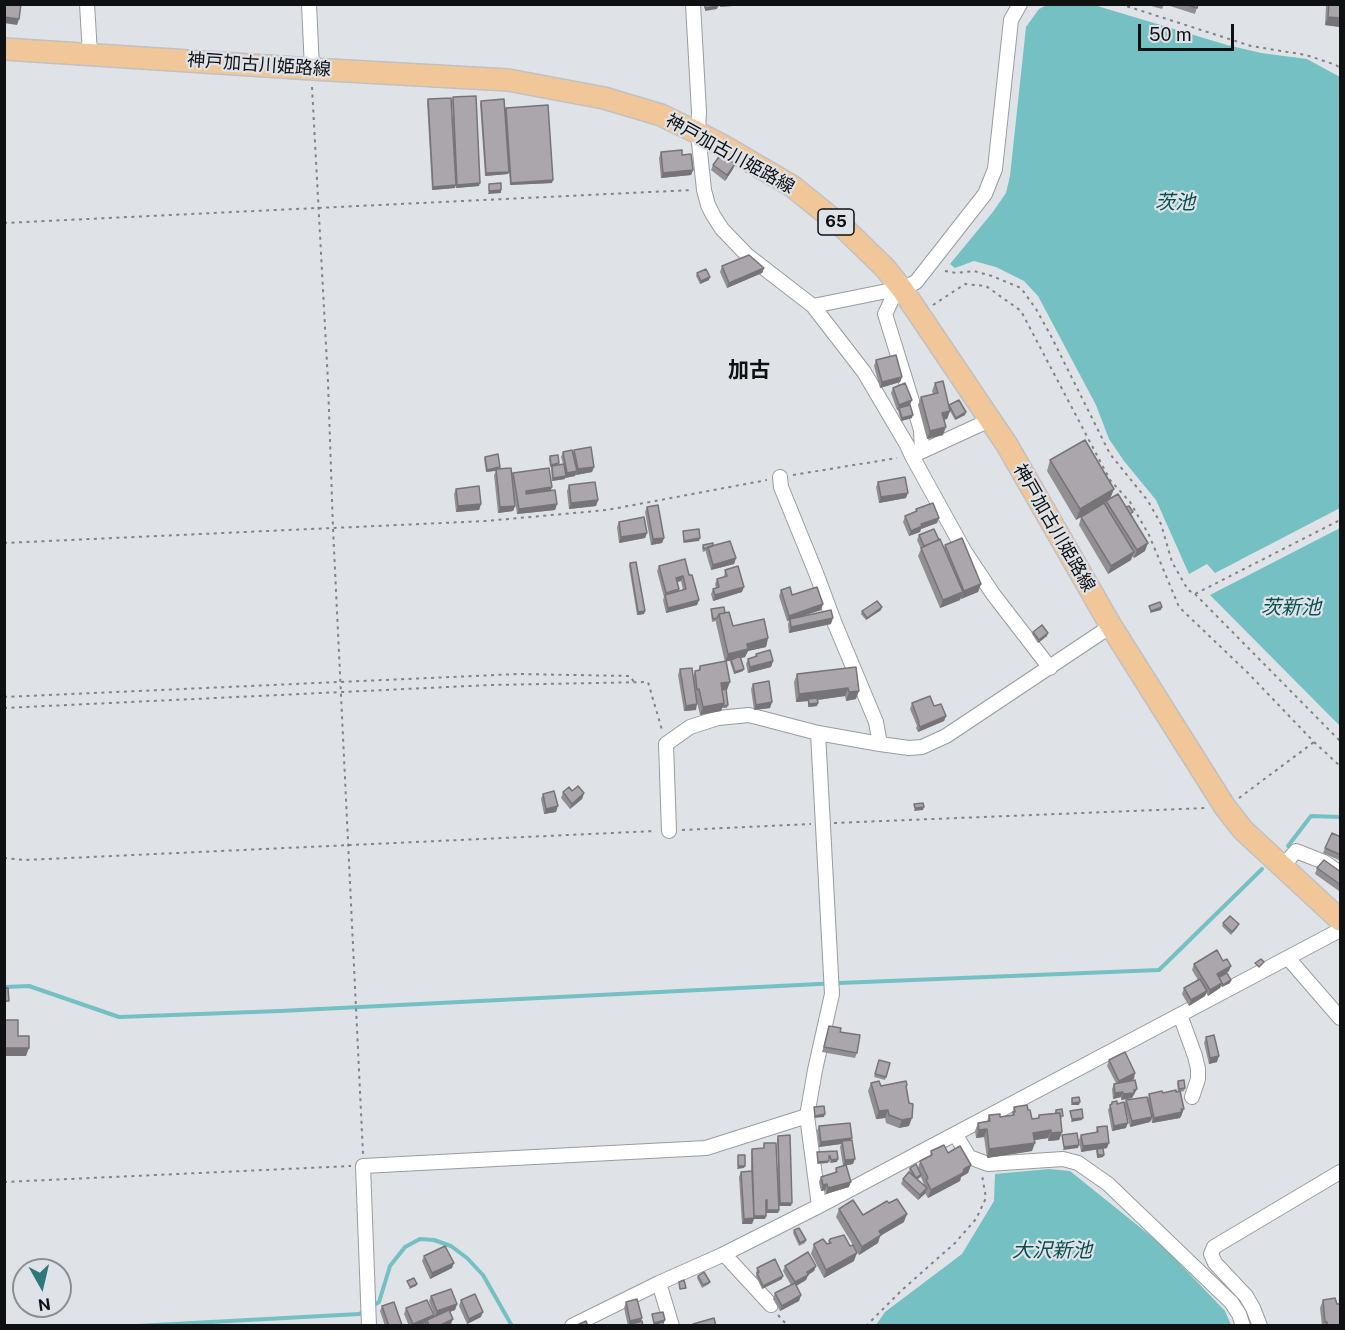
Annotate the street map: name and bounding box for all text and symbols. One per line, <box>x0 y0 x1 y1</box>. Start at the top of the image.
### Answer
scale bar <box>1141 12 1237 50</box>
text: 50 m <box>1149 24 1192 45</box>
street label: 神戸加古川姫路線 <box>186 49 332 81</box>
street label: 神戸加古川姫路線 <box>662 110 798 198</box>
water label: 茨池 <box>1155 191 1195 215</box>
road number: 65 <box>818 209 854 235</box>
district label: 加古 <box>728 358 770 384</box>
street label: 神戸加古川姫路線 <box>1009 460 1099 596</box>
water label: 茨新池 <box>1261 596 1321 620</box>
water label: 大沢新池 <box>1012 1239 1092 1263</box>
north arrow <box>12 1258 72 1318</box>
text: N <box>37 1294 52 1315</box>

